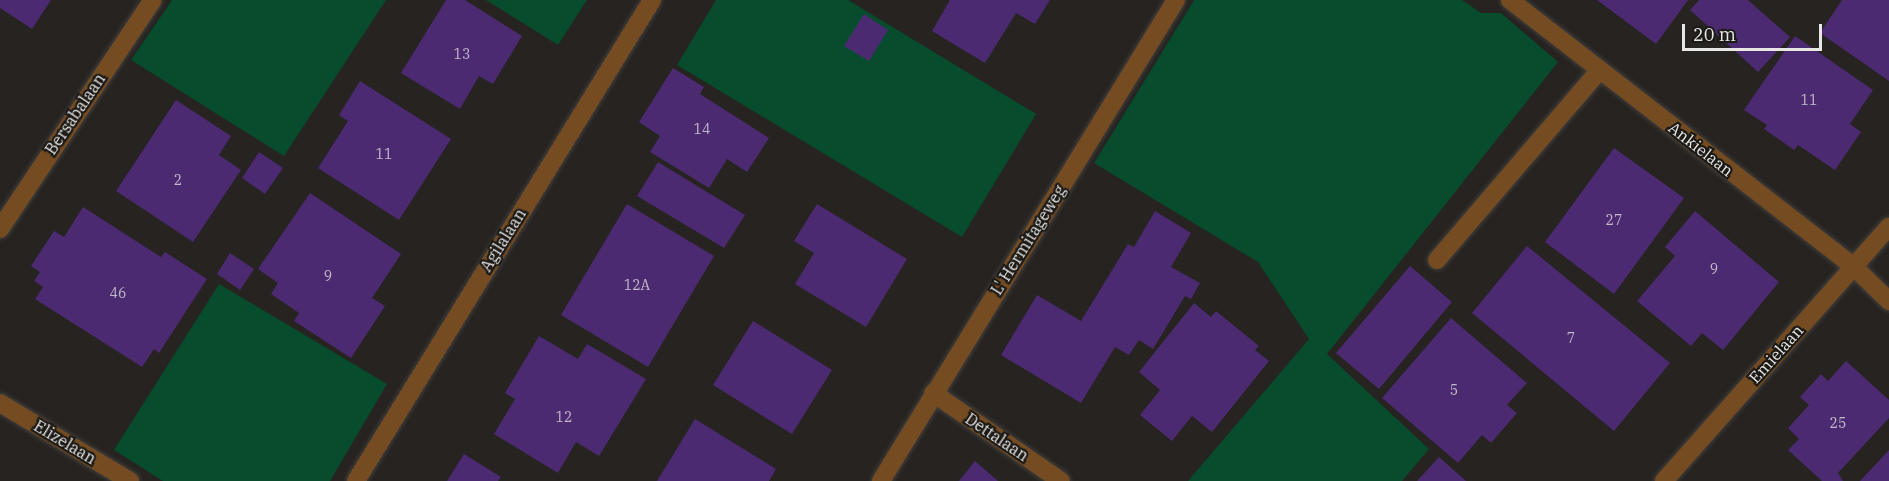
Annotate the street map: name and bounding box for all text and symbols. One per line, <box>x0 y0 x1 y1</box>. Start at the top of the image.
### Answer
scale bar <box>1685 12 1824 50</box>
text: 20 m <box>1693 23 1736 46</box>
house number: 13 <box>454 46 470 62</box>
street label: Bersabalaan <box>41 70 109 158</box>
house number: 11 <box>1801 92 1817 108</box>
street label: Ankielaan <box>1665 118 1737 180</box>
house number: 14 <box>694 121 710 137</box>
house number: 11 <box>376 146 392 162</box>
house number: 2 <box>174 172 182 188</box>
street label: L' Hermitageweg <box>987 182 1069 298</box>
street label: Agilalaan <box>476 205 530 275</box>
house number: 27 <box>1606 212 1622 228</box>
house number: 9 <box>1710 261 1718 277</box>
house number: 9 <box>324 268 332 284</box>
house number: 12A <box>624 277 650 293</box>
house number: 46 <box>110 285 126 301</box>
street label: Emielaan <box>1745 321 1807 387</box>
house number: 7 <box>1567 330 1575 346</box>
house number: 5 <box>1450 382 1458 398</box>
house number: 12 <box>556 409 572 425</box>
street label: Dettalaan <box>962 409 1032 465</box>
house number: 25 <box>1830 415 1846 431</box>
street label: Elizelaan <box>30 416 100 468</box>

